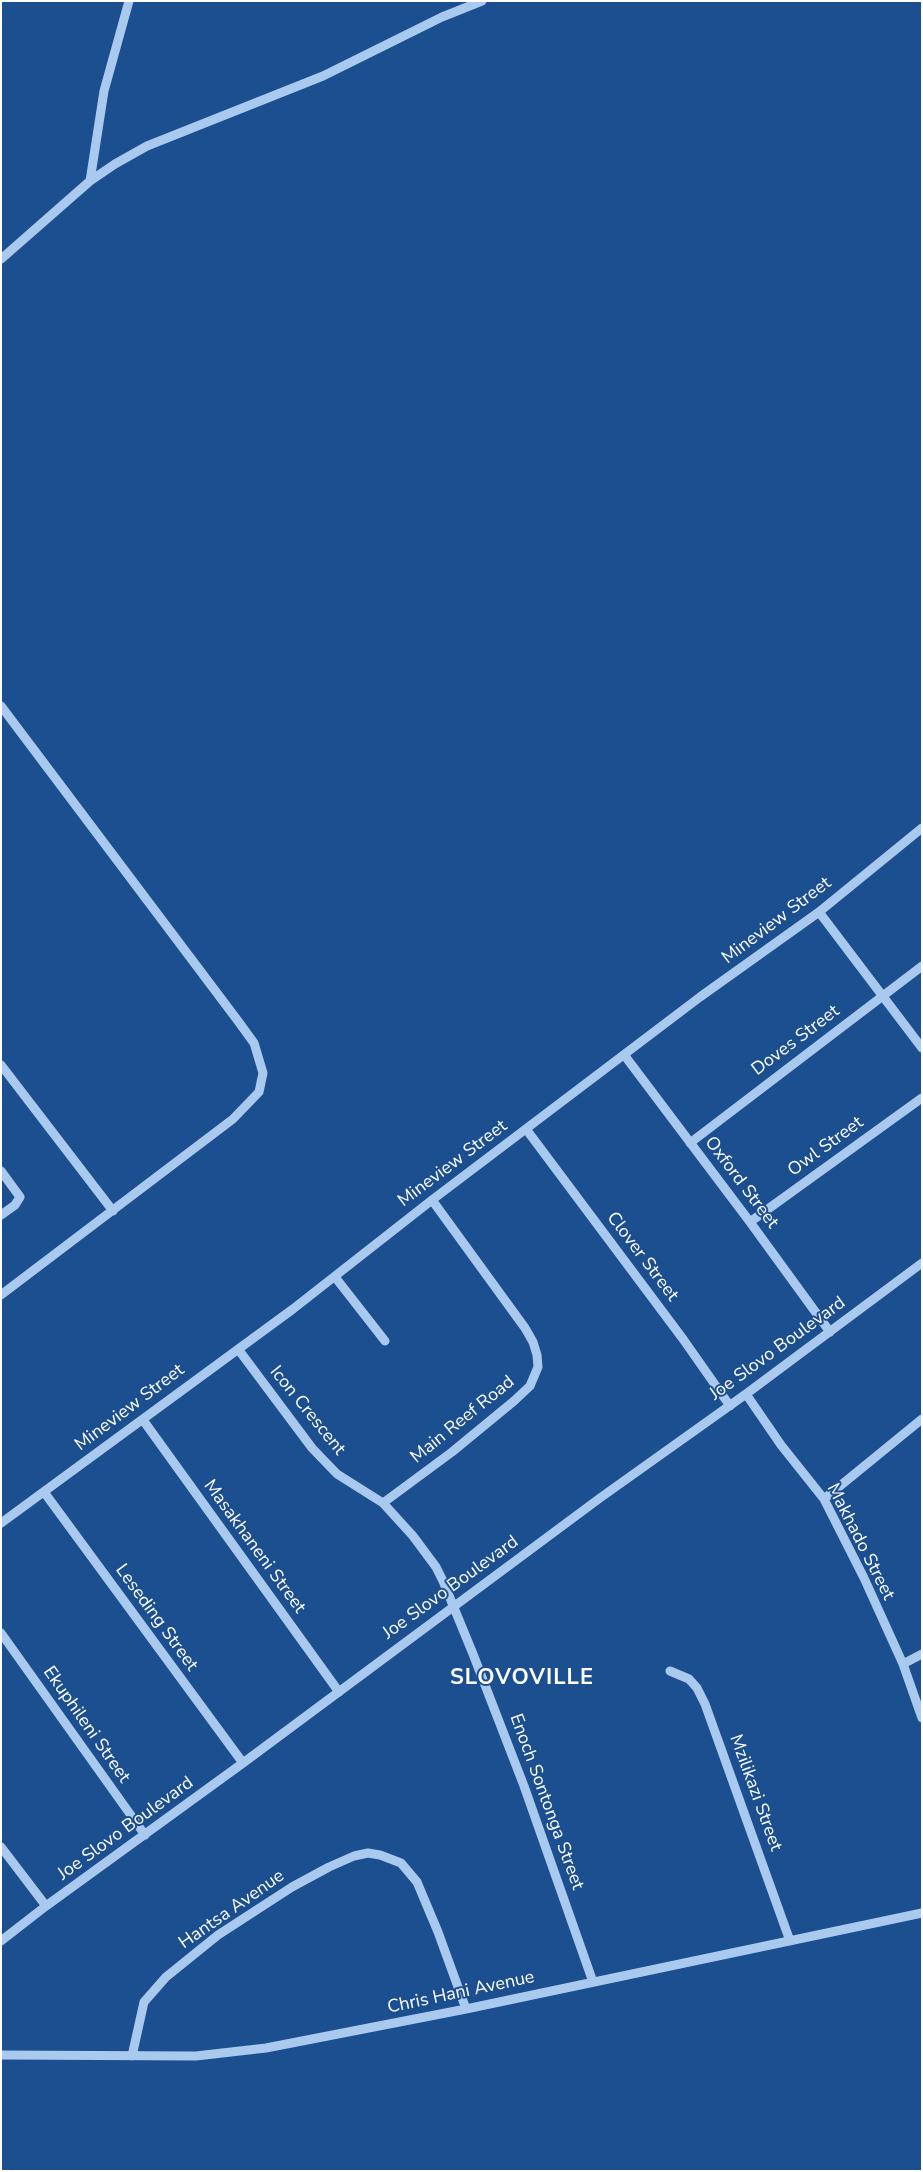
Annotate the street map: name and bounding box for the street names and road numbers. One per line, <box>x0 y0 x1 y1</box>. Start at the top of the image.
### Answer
street label: Mineview Street <box>718 873 836 969</box>
street label: Doves Street <box>748 1001 844 1081</box>
street label: Owl Street <box>784 1112 868 1182</box>
street label: Mineview Street <box>394 1116 512 1212</box>
street label: Oxford Street <box>699 1133 783 1233</box>
street label: Clover Street <box>601 1208 683 1306</box>
street label: Joe Slovo Boulevard <box>706 1293 850 1405</box>
street label: Mineview Street <box>71 1360 189 1456</box>
street label: Icon Crescent <box>264 1362 350 1460</box>
street label: Main Reef Road <box>407 1372 519 1468</box>
street label: Masakhaneni Street <box>198 1476 310 1618</box>
street label: Makhado Street <box>821 1480 899 1604</box>
street label: Joe Slovo Boulevard <box>379 1532 523 1644</box>
street label: Leseding Street <box>110 1560 202 1676</box>
street label: Ekuphileni Street <box>38 1663 134 1787</box>
street label: Enoch Sontonga Street <box>504 1711 588 1893</box>
street label: Mzilikazi Street <box>724 1732 786 1854</box>
street label: Joe Slovo Boulevard <box>54 1773 198 1885</box>
street label: Hantsa Avenue <box>175 1866 289 1954</box>
street label: Chris Hani Avenue <box>386 1967 536 2019</box>

